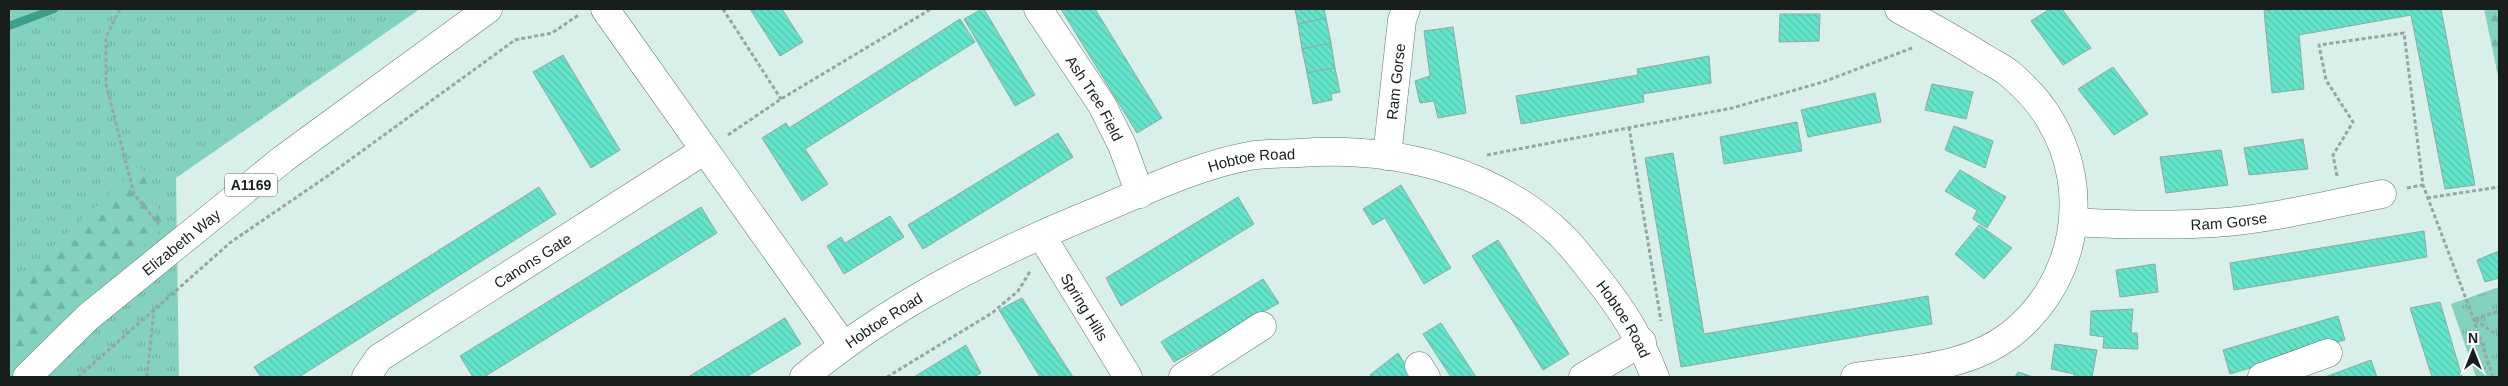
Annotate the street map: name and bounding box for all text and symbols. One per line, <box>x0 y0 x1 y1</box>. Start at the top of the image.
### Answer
street label: Ram Gorse <box>1383 42 1408 121</box>
street label: Ash Tree Field <box>1063 52 1127 144</box>
street label: Hobtoe Road <box>1206 145 1295 175</box>
road number: A1169 <box>225 174 277 196</box>
street label: Elizabeth Way <box>138 205 224 278</box>
street label: Ram Gorse <box>2190 208 2268 233</box>
street label: Canons Gate <box>491 229 574 291</box>
street label: Spring Hills <box>1058 270 1112 343</box>
street label: Hobtoe Road <box>1593 277 1654 360</box>
street label: Hobtoe Road <box>842 289 925 351</box>
north arrow <box>2448 326 2498 376</box>
text: N <box>2468 330 2478 346</box>

